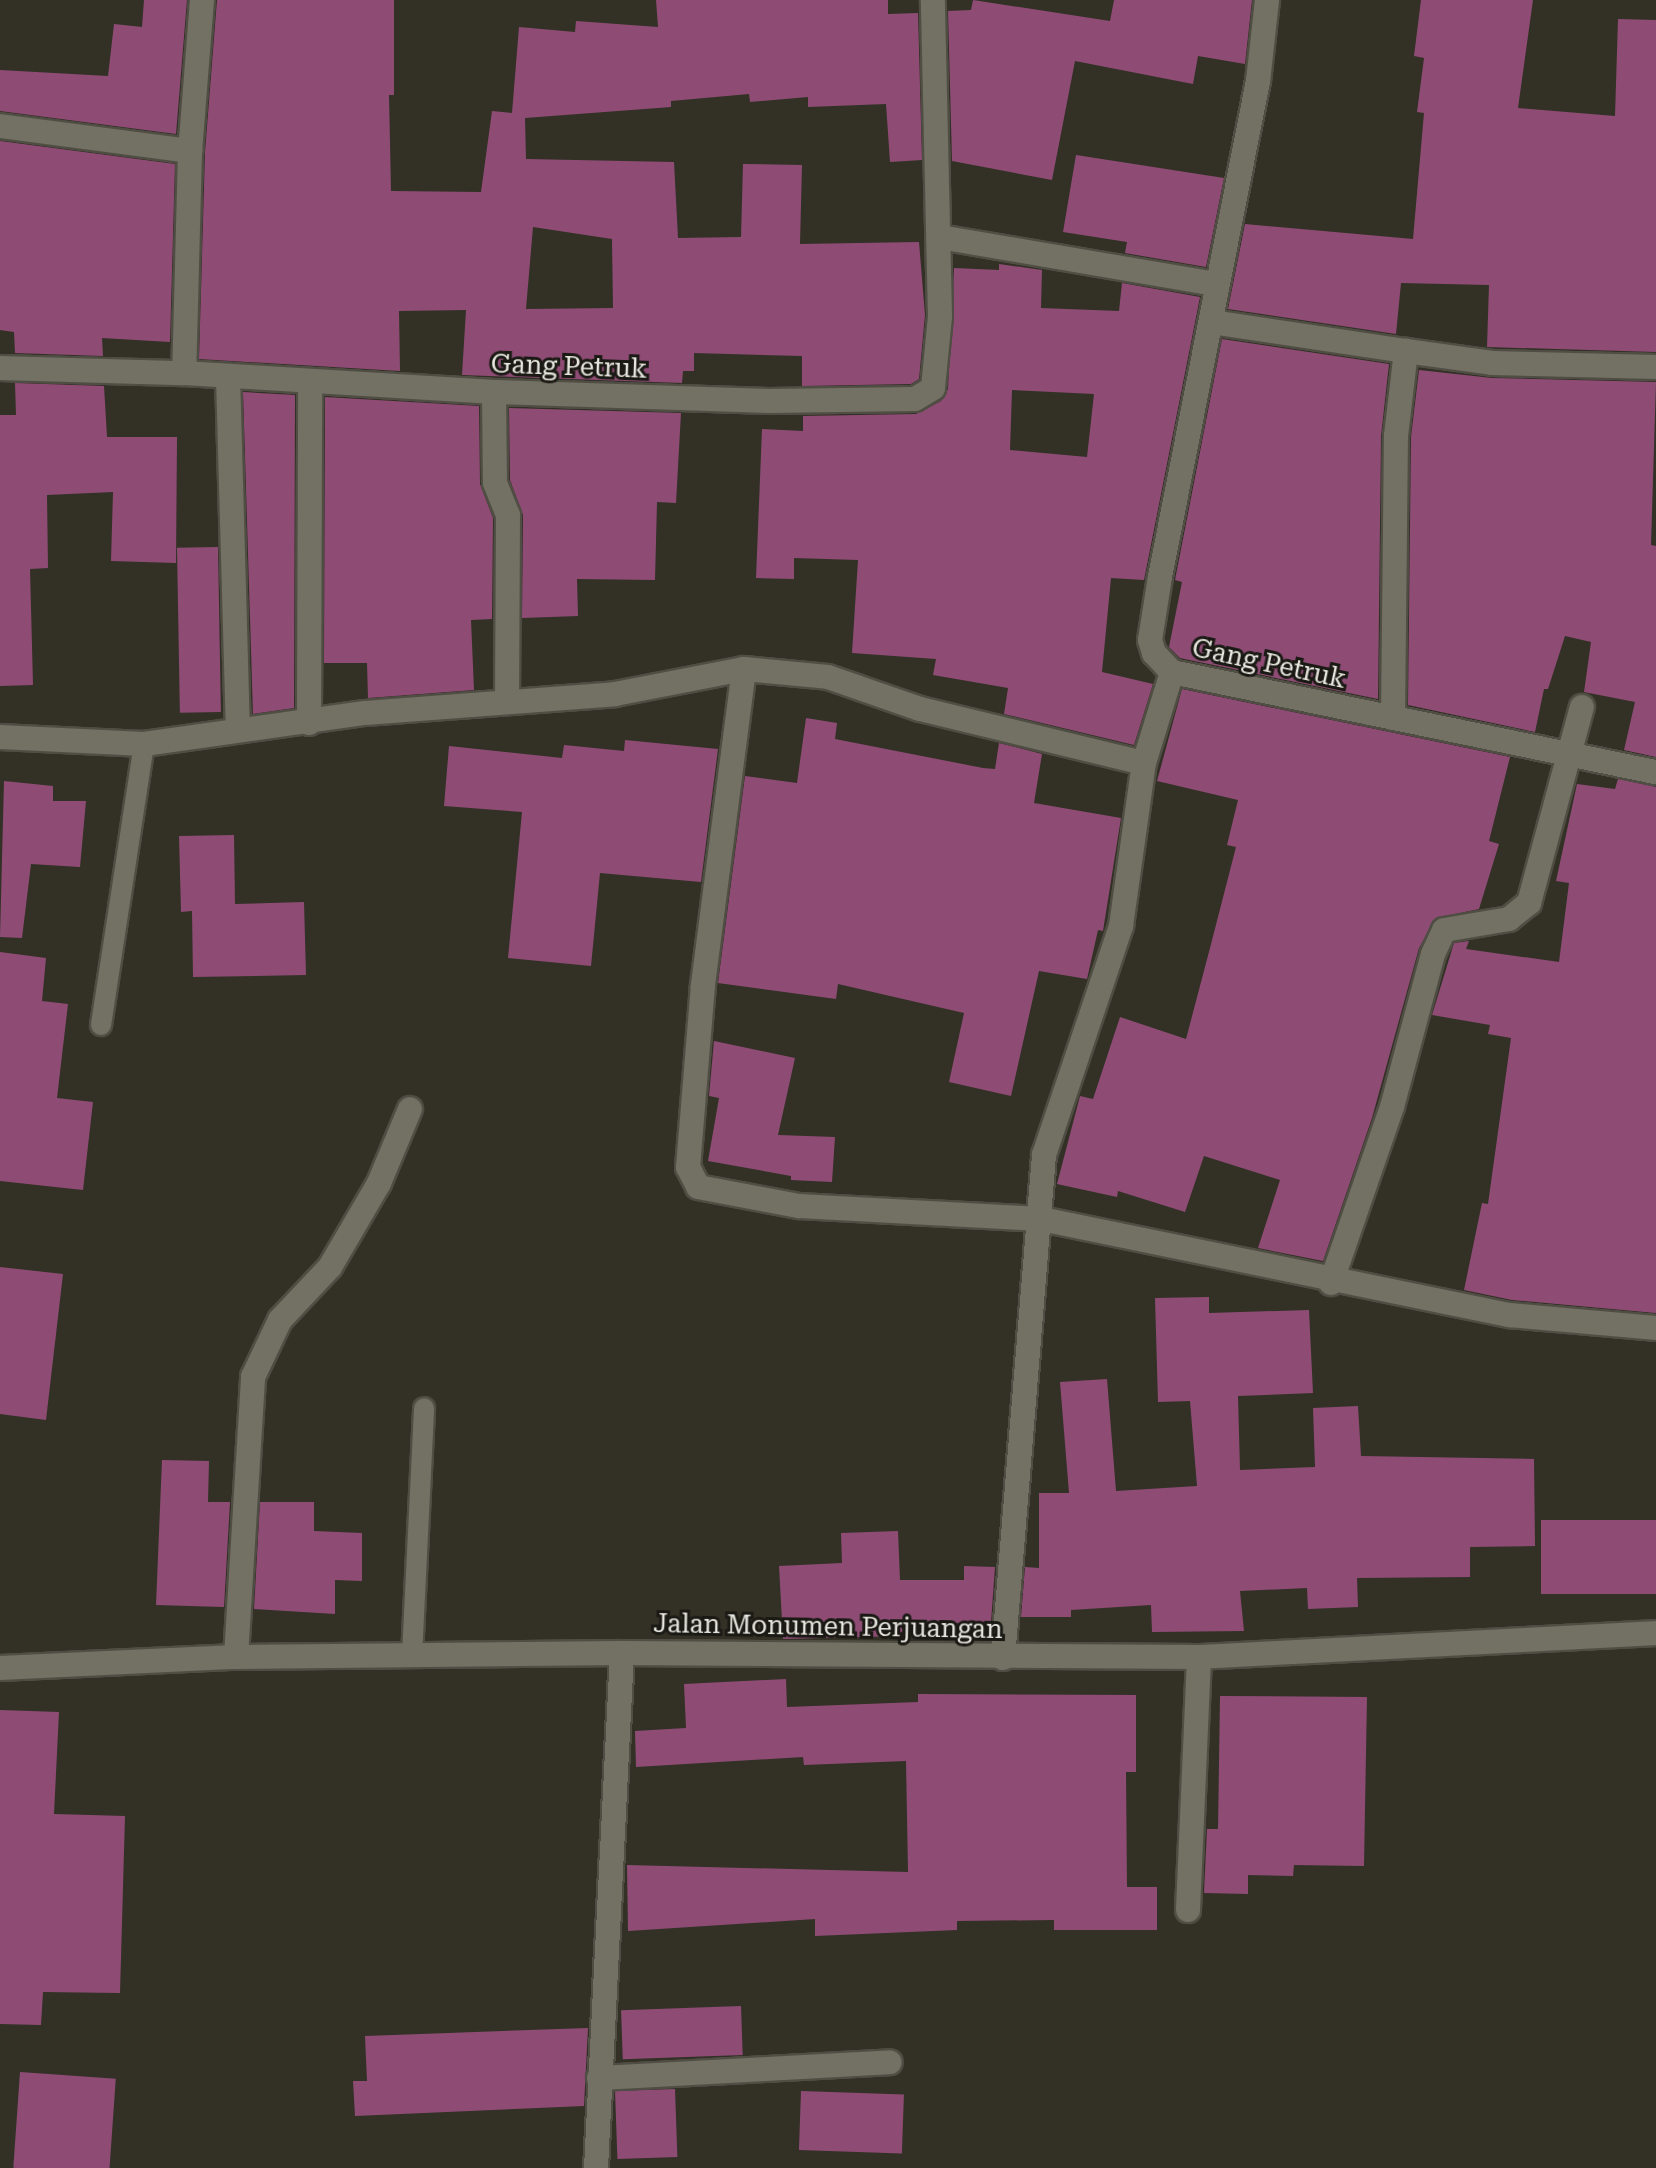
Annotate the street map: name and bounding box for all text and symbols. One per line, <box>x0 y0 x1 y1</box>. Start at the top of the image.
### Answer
street label: Gang Petruk <box>490 349 648 385</box>
street label: Gang Petruk <box>1189 632 1349 696</box>
street label: Jalan Monumen Perjuangan <box>653 1608 1003 1646</box>

